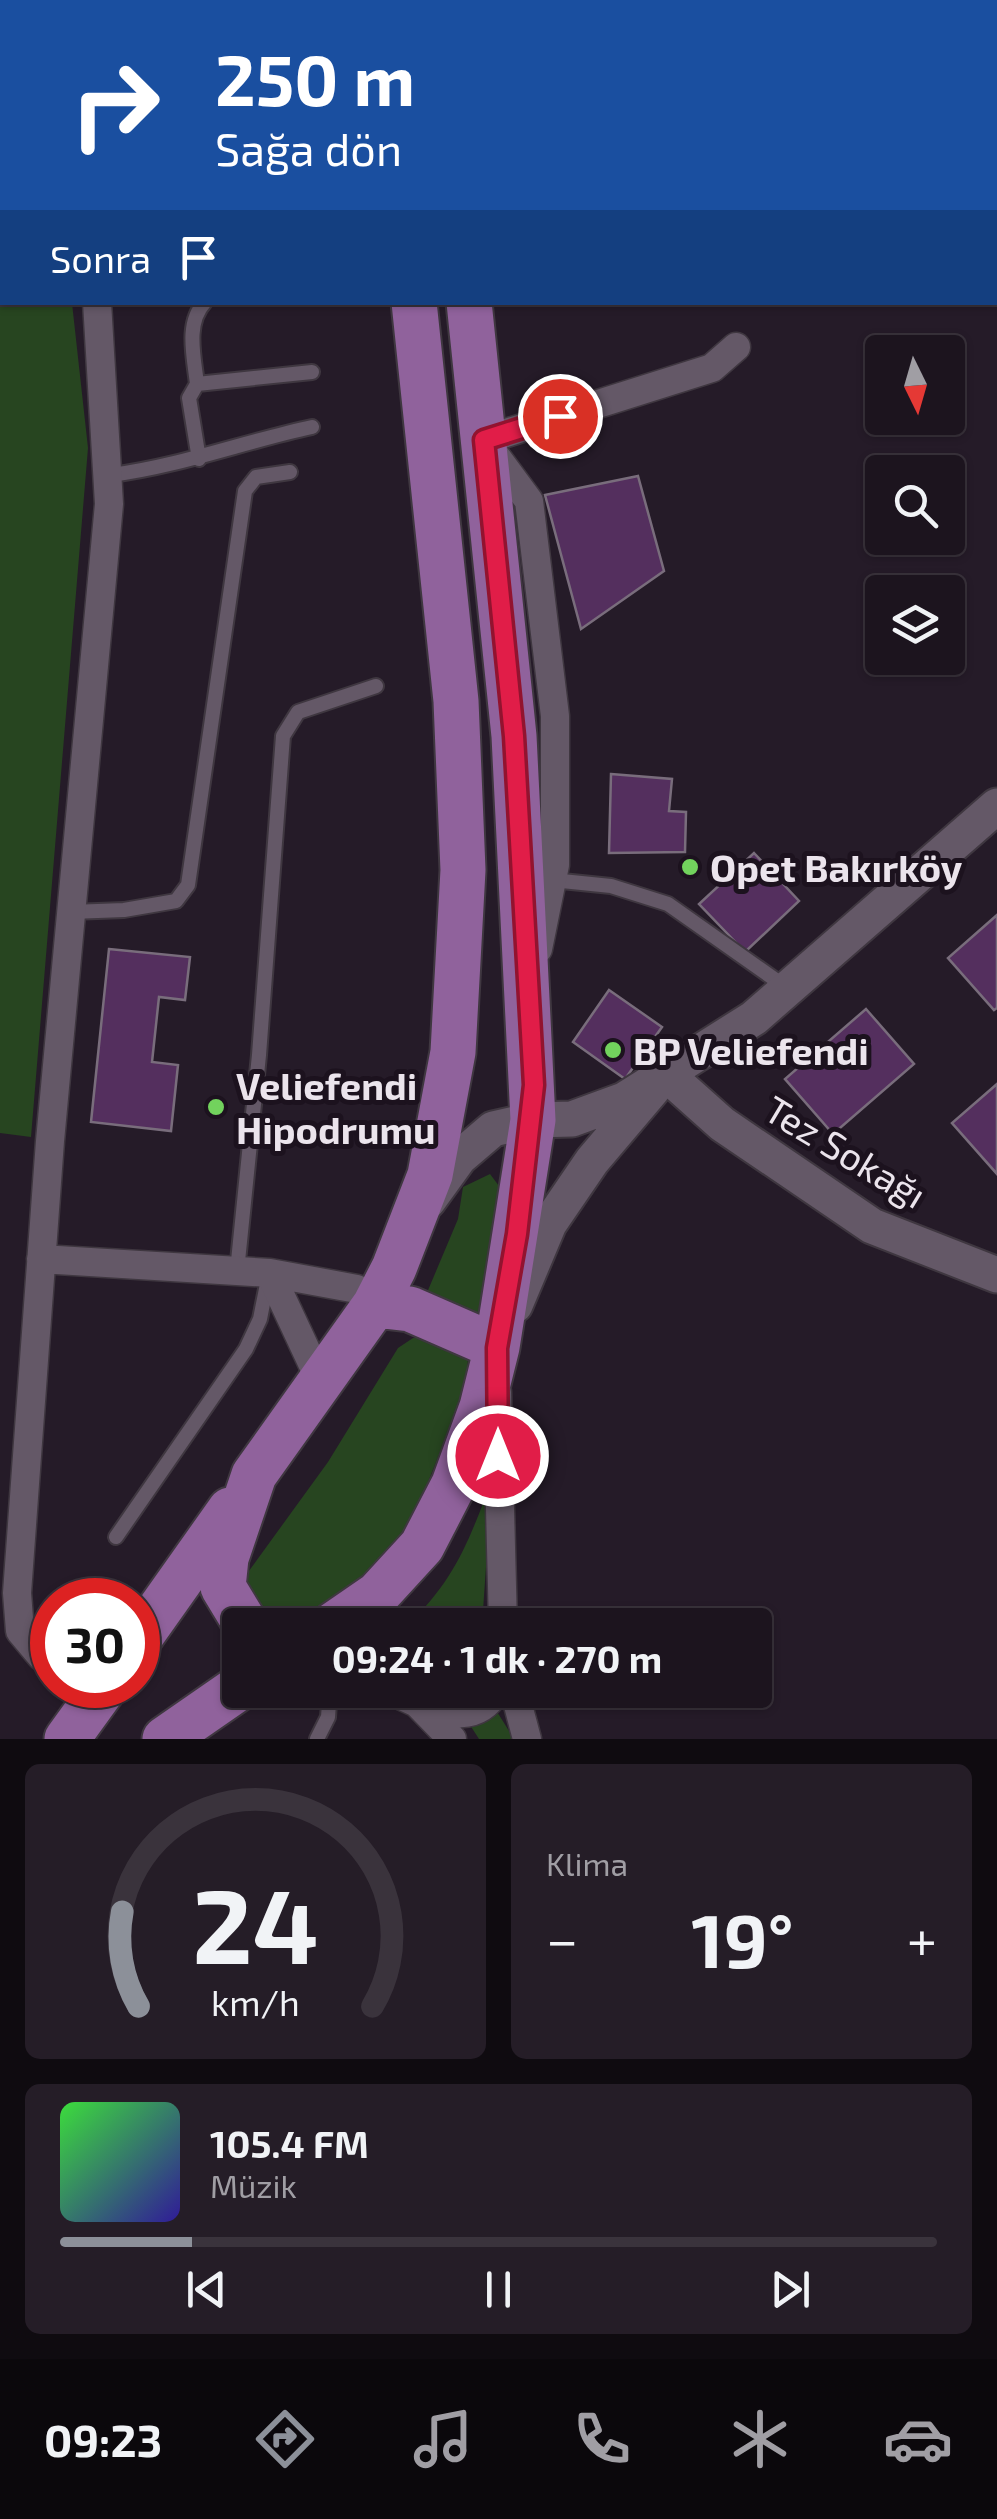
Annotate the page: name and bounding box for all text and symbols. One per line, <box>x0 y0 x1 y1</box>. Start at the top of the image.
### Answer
text: 250 m <box>215 36 415 120</box>
icon: right <box>50 40 180 170</box>
text: Sağa dön <box>215 121 402 175</box>
icon: arrive <box>171 230 226 285</box>
text: Sonra <box>50 235 151 281</box>
north arrow <box>865 335 965 435</box>
map controls <box>865 335 965 675</box>
pin <box>518 374 603 459</box>
icon: arrive <box>533 389 588 444</box>
button: search <box>865 455 965 555</box>
button: layers <box>865 575 965 675</box>
place label: Opet Bakırköy <box>710 844 963 890</box>
marker: Opet Bakırköy <box>679 856 701 878</box>
place label: BP Veliefendi <box>633 1027 869 1073</box>
marker: BP Veliefendi <box>602 1039 624 1061</box>
place label: Veliefendi Hipodrumu <box>236 1062 435 1152</box>
street label: Tez Sokağı <box>757 1085 935 1217</box>
marker: Veliefendi Hipodrumu <box>205 1096 227 1118</box>
position arrow <box>446 1404 550 1508</box>
speed limit sign: 30 <box>30 1578 160 1708</box>
text: 09:24 · 1 dk · 270 m <box>332 1635 662 1681</box>
text: Klima <box>546 1844 628 1882</box>
text: 24 <box>192 1860 319 1985</box>
text: 19° <box>691 1893 794 1983</box>
text: − <box>546 1905 578 1971</box>
text: + <box>907 1905 937 1971</box>
text: km/h <box>211 1980 300 2023</box>
text: 105.4 FM <box>210 2120 369 2166</box>
text: Müzik <box>210 2166 297 2204</box>
icon: previous <box>179 2262 234 2317</box>
icon: pause <box>471 2262 526 2317</box>
icon: next <box>763 2262 818 2317</box>
icon: directions <box>250 2404 320 2474</box>
icon: music <box>408 2404 478 2474</box>
icon: phone <box>567 2404 637 2474</box>
icon: climate <box>725 2404 795 2474</box>
icon: car <box>883 2404 953 2474</box>
text: 09:23 <box>44 2412 162 2466</box>

